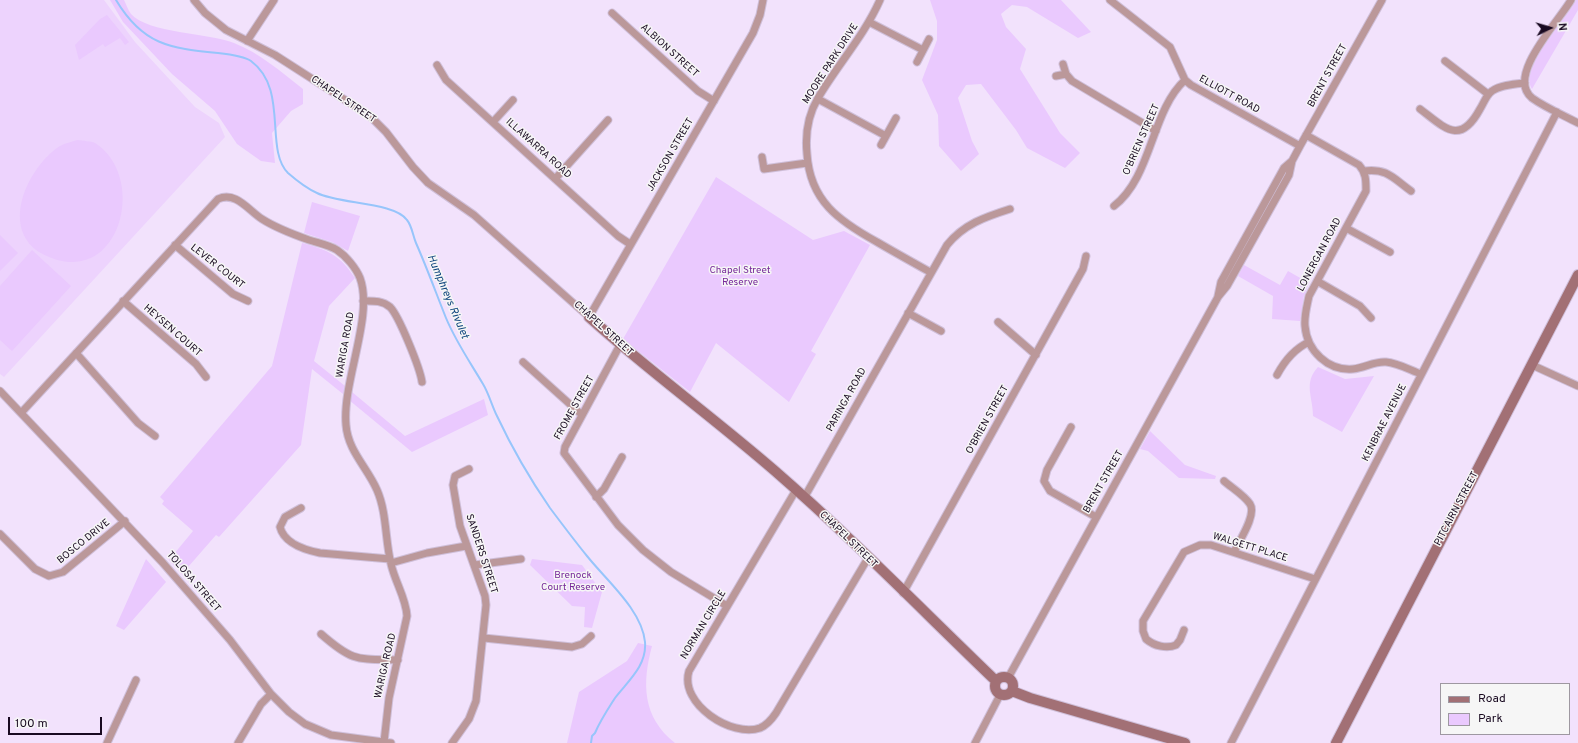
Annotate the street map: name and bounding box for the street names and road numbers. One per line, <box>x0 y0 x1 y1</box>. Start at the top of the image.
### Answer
street label: ALBION STREET <box>637 22 701 80</box>
street label: MOORE PARK DRIVE <box>800 22 862 106</box>
street label: BRENT STREET <box>1306 42 1350 110</box>
street label: ELLIOTT ROAD <box>1196 73 1262 117</box>
street label: CHAPEL STREET <box>308 74 378 126</box>
street label: O'BRIEN STREET <box>1121 103 1163 177</box>
street label: ILLAWARRA ROAD <box>503 116 573 182</box>
street label: JACKSON STREET <box>645 116 697 194</box>
street label: LONERGAN ROAD <box>1295 216 1345 294</box>
street label: LEVER COURT <box>188 242 246 292</box>
street label: CHAPEL STREET <box>571 299 635 359</box>
street label: HEYSEN COURT <box>140 303 204 359</box>
street label: WARIGA ROAD <box>334 311 358 379</box>
street label: PARINGA ROAD <box>825 366 869 434</box>
street label: FROME STREET <box>552 374 598 442</box>
street label: KENBRAE AVENUE <box>1360 382 1410 464</box>
street label: O'BRIEN STREET <box>964 384 1012 456</box>
street label: BRENT STREET <box>1081 449 1127 515</box>
street label: PITCAIRN STREET <box>1432 470 1482 548</box>
street label: CHAPEL STREET <box>817 509 879 571</box>
street label: SANDERS STREET <box>462 513 500 595</box>
street label: BOSCO DRIVE <box>55 517 113 567</box>
street label: WALGETT PLACE <box>1211 531 1289 565</box>
street label: TOLOSA STREET <box>163 549 223 615</box>
street label: NORMAN CIRCLE <box>679 588 729 662</box>
street label: WARIGA ROAD <box>373 632 399 700</box>

